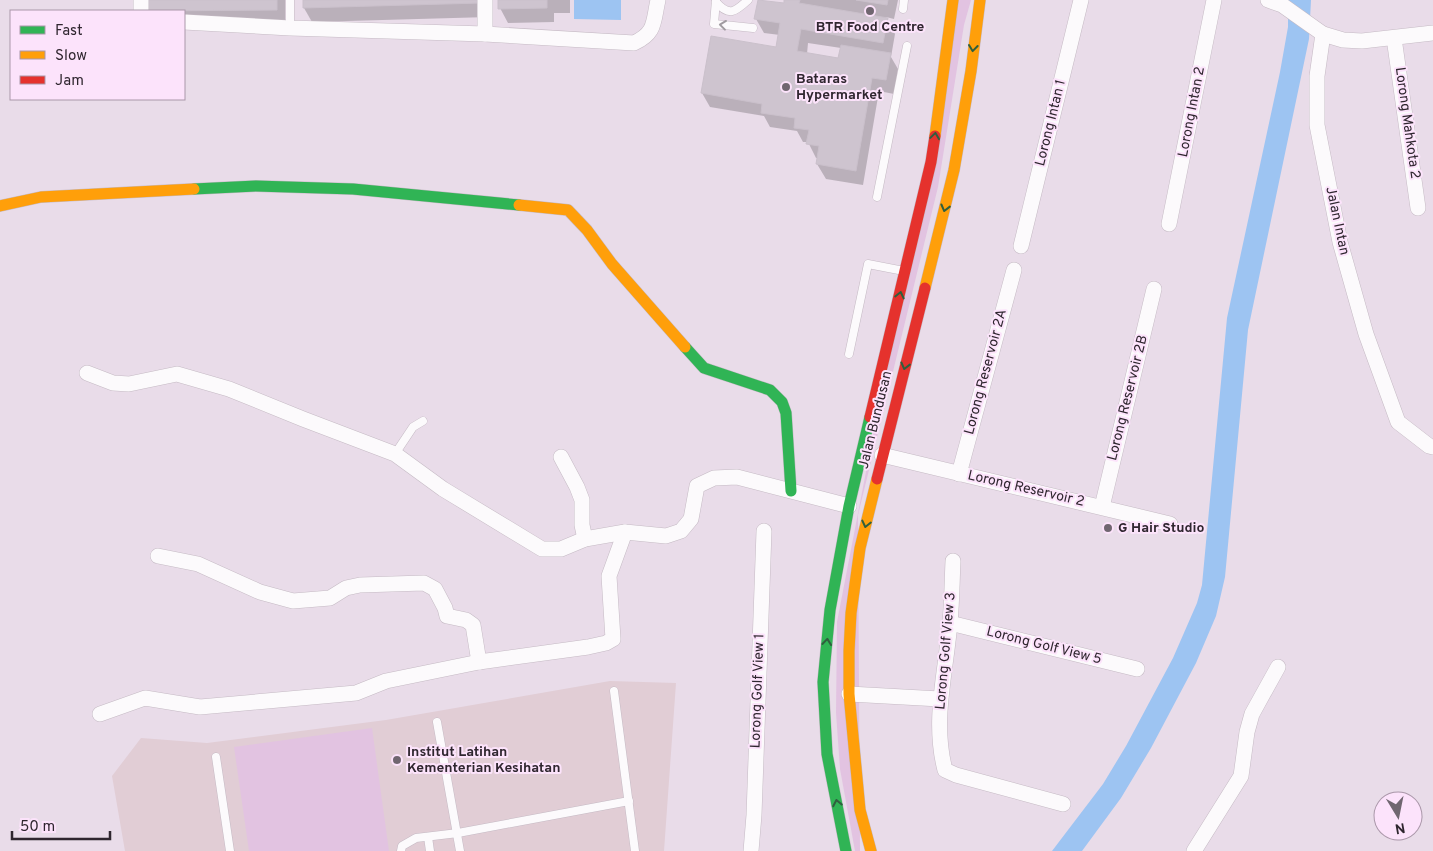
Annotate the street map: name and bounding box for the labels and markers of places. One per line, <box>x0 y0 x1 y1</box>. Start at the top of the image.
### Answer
marker: BTR Food Centre <box>864 5 876 17</box>
place label: BTR Food Centre <box>816 19 924 36</box>
place label: Bataras Hypermarket <box>796 71 882 104</box>
marker: Bataras Hypermarket <box>780 81 792 93</box>
place label: G Hair Studio <box>1118 520 1205 537</box>
marker: G Hair Studio <box>1102 522 1114 534</box>
place label: Institut Latihan Kementerian Kesihatan <box>407 744 560 777</box>
marker: Institut Latihan Kementerian Kesihatan <box>391 754 403 766</box>

